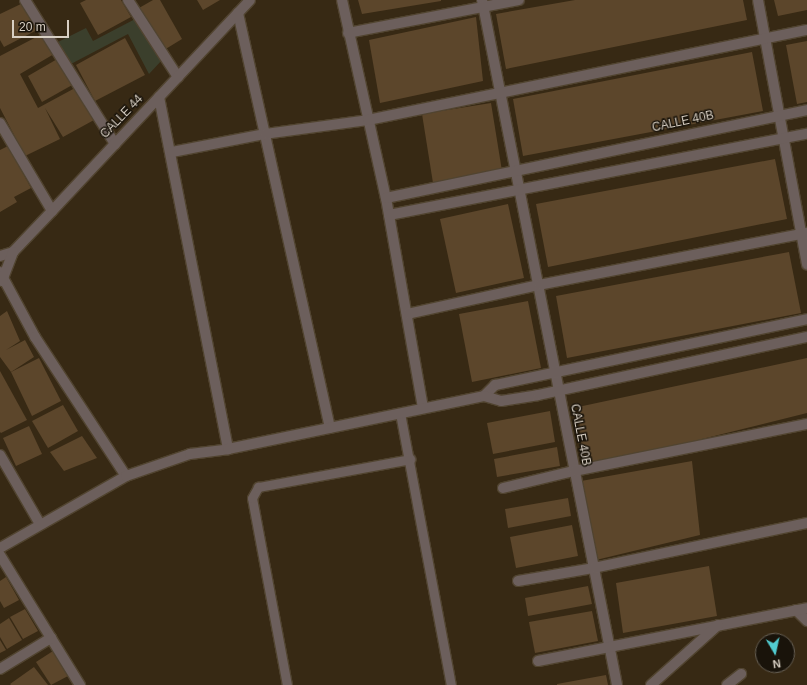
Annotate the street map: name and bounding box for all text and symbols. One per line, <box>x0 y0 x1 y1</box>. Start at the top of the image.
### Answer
scale bar <box>14 12 71 38</box>
text: 20 m <box>19 20 46 34</box>
street label: CALLE 44 <box>98 92 146 142</box>
street label: CALLE 40B <box>651 108 715 136</box>
street label: CALLE 40B <box>567 403 593 467</box>
north arrow <box>755 633 795 673</box>
text: N <box>772 657 782 670</box>

